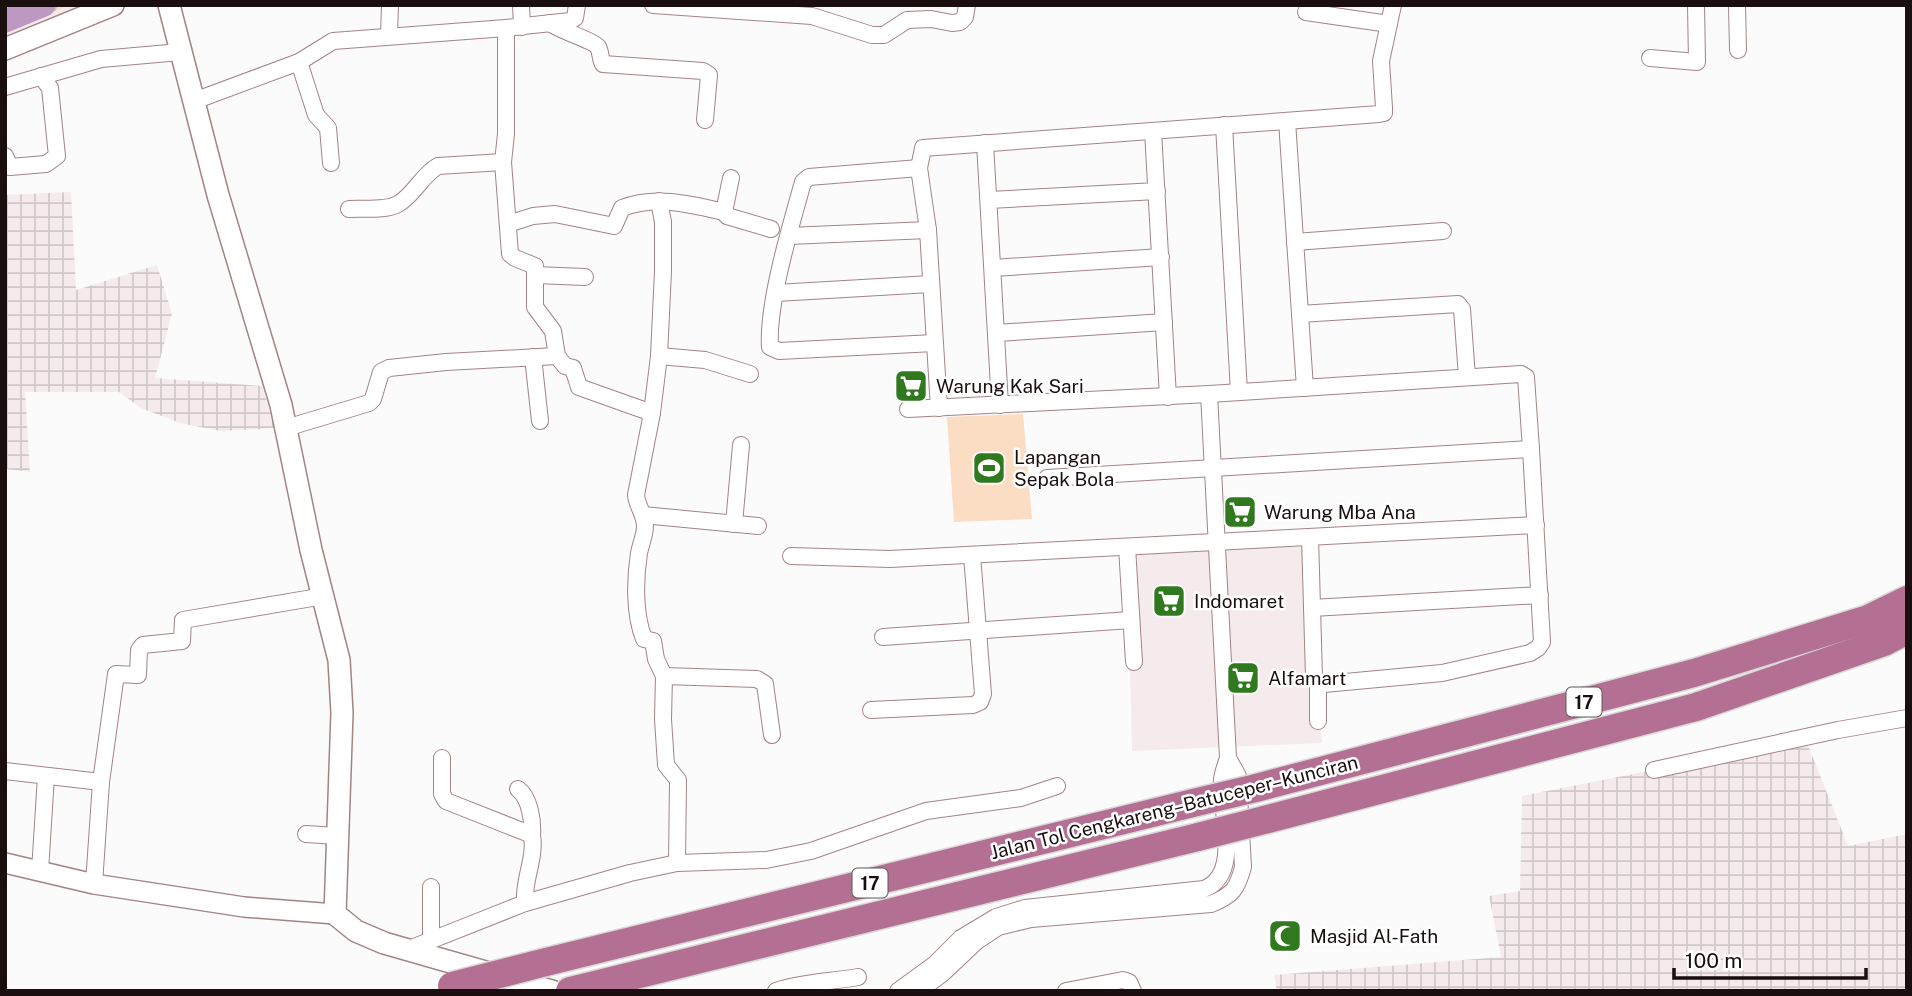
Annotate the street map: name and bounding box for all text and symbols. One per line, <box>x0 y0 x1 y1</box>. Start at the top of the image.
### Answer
supermarket icon: Warung Kak Sari <box>892 367 930 405</box>
place label: Warung Kak Sari <box>936 375 1084 397</box>
place label: Lapangan Sepak Bola <box>1014 446 1114 490</box>
sports icon: Lapangan Sepak Bola <box>970 449 1008 487</box>
supermarket icon: Warung Mba Ana <box>1221 493 1259 531</box>
place label: Warung Mba Ana <box>1264 501 1416 523</box>
supermarket icon: Indomaret <box>1150 582 1188 620</box>
place label: Indomaret <box>1194 590 1284 612</box>
supermarket icon: Alfamart <box>1224 659 1262 697</box>
place label: Alfamart <box>1268 667 1346 689</box>
road number: 17 <box>1566 688 1602 716</box>
street label: Jalan Tol Cengkareng–Batuceper–Kunciran <box>988 751 1360 863</box>
road number: 17 <box>852 868 888 898</box>
mosque icon: Masjid Al-Fath <box>1266 917 1304 955</box>
place label: Masjid Al-Fath <box>1310 925 1438 947</box>
scale bar <box>1674 936 1867 980</box>
text: 100 m <box>1685 948 1742 973</box>

